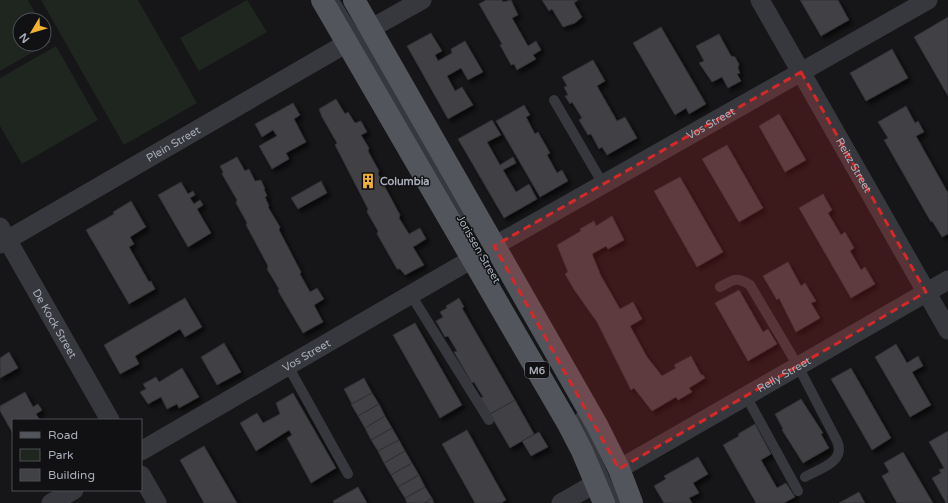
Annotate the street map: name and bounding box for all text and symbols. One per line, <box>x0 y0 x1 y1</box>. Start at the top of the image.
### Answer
north arrow <box>12 12 52 52</box>
text: N <box>17 30 32 45</box>
street label: Vos Street <box>684 105 737 142</box>
street label: Plein Street <box>144 123 203 165</box>
street label: Reitz Street <box>833 136 874 195</box>
building icon: Columbia <box>359 172 377 190</box>
place label: Columbia <box>380 175 430 188</box>
street label: Jorissen Street <box>454 213 503 286</box>
street label: De Kock Street <box>30 287 79 361</box>
street label: Vos Street <box>280 337 333 375</box>
street label: Relly Street <box>755 354 813 395</box>
road number: M6 <box>525 362 549 378</box>
legend <box>12 419 142 491</box>
text: Road <box>48 428 78 442</box>
text: Park <box>48 448 74 462</box>
text: Building <box>48 468 95 482</box>

